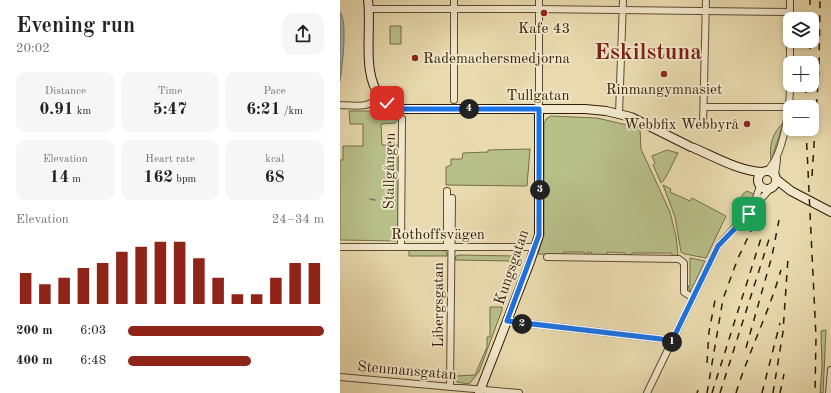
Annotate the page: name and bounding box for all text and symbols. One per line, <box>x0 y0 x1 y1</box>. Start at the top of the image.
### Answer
marker: Kafe 43 <box>539 8 549 18</box>
map controls <box>783 12 819 136</box>
button: layers <box>783 12 819 48</box>
button: share <box>282 13 324 55</box>
text: Evening run <box>16 15 135 37</box>
place label: Kafe 43 <box>518 22 570 37</box>
district label: Eskilstuna <box>594 41 702 64</box>
text: 20:02 <box>16 42 50 55</box>
place label: Rademachersmedjorna <box>423 52 571 67</box>
marker: Rademachersmedjorna <box>410 53 420 63</box>
button: + <box>783 56 819 92</box>
marker: Rinmangymnasiet <box>659 69 669 79</box>
place label: Rinmangymnasiet <box>606 83 722 98</box>
text: Distance <box>45 86 86 97</box>
text: Time <box>158 86 182 97</box>
text: Pace <box>264 86 286 97</box>
pin <box>370 86 404 120</box>
street label: Tullgatan <box>506 89 570 104</box>
icon: check <box>376 92 398 114</box>
pin: 4 <box>459 99 479 119</box>
button: − <box>783 100 819 136</box>
text: 0.91 <box>39 101 74 118</box>
text: 5:47 <box>153 101 187 118</box>
text: 6:21 <box>246 101 281 118</box>
text: 4 <box>466 103 472 114</box>
text: km <box>74 106 91 117</box>
text: /km <box>281 106 303 117</box>
place label: Webbfix Webbyrå <box>624 118 740 133</box>
marker: Webbfix Webbyrå <box>742 119 752 129</box>
street label: Stallgången <box>382 133 399 210</box>
text: Elevation <box>43 154 88 165</box>
text: Heart rate <box>145 154 195 165</box>
text: kcal <box>265 154 284 165</box>
text: 14 <box>50 169 69 186</box>
text: 162 <box>144 169 173 186</box>
text: 68 <box>265 169 285 186</box>
text: m <box>69 174 81 185</box>
text: bpm <box>173 174 196 185</box>
pin: 3 <box>530 180 550 200</box>
text: 3 <box>537 184 543 195</box>
pin <box>732 197 766 231</box>
icon: arrive <box>738 203 760 225</box>
text: Elevation <box>16 213 69 226</box>
text: 24–34 m <box>272 213 324 226</box>
street label: Rothoffsvägen <box>391 228 485 243</box>
street label: Kungsgatan <box>493 228 532 307</box>
street label: Libergsgatan <box>432 262 447 348</box>
pin: 2 <box>512 314 532 334</box>
text: 2 <box>519 318 525 329</box>
text: 200 m <box>16 324 53 337</box>
text: 6:03 <box>80 324 106 337</box>
pin: 1 <box>662 332 682 352</box>
text: 1 <box>669 336 675 347</box>
text: 400 m <box>16 354 53 367</box>
text: 6:48 <box>80 354 106 367</box>
street label: Stenmansgatan <box>357 360 457 383</box>

